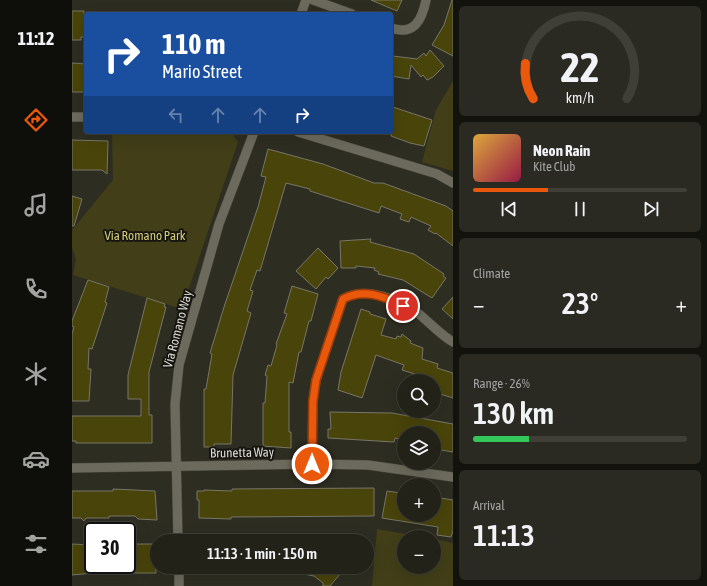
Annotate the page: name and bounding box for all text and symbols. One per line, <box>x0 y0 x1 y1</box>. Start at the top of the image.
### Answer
text: 11:12 <box>17 28 55 49</box>
icon: right <box>96 28 148 80</box>
text: 110 m <box>162 28 225 60</box>
text: 22 <box>560 43 600 91</box>
text: Mario Street <box>162 61 242 82</box>
text: km/h <box>566 90 594 106</box>
icon: left <box>165 104 187 126</box>
icon: ahead <box>207 104 229 126</box>
icon: ahead <box>249 104 271 126</box>
icon: right <box>291 104 313 126</box>
icon: directions <box>22 106 50 134</box>
text: Neon Rain <box>533 142 590 159</box>
text: Kite Club <box>533 159 575 174</box>
icon: music <box>22 191 50 219</box>
icon: previous <box>498 198 520 220</box>
icon: pause <box>569 198 591 220</box>
icon: next <box>640 198 662 220</box>
park label: Via Romano Park <box>104 228 186 243</box>
text: Climate <box>473 266 510 281</box>
icon: phone <box>22 275 50 303</box>
text: 23° <box>562 286 598 320</box>
street label: Via Romano Way <box>160 288 195 370</box>
pin <box>386 289 420 323</box>
text: − <box>473 291 484 317</box>
text: + <box>676 291 687 317</box>
icon: arrive <box>392 295 414 317</box>
icon: climate <box>22 360 50 388</box>
map controls <box>397 374 441 574</box>
button: search <box>397 374 441 418</box>
text: Range · 26% <box>473 376 530 391</box>
text: 130 km <box>473 396 554 430</box>
button: layers <box>397 426 441 470</box>
position arrow <box>291 443 333 485</box>
street label: Brunetta Way <box>210 444 275 461</box>
icon: car <box>22 445 50 473</box>
button: + <box>397 478 441 522</box>
text: Arrival <box>473 498 505 513</box>
text: 11:13 <box>473 518 535 552</box>
speed limit sign: 30 <box>84 522 136 574</box>
icon: filters <box>22 530 50 558</box>
button: − <box>397 530 441 574</box>
text: 11:13 · 1 min · 150 m <box>207 545 317 562</box>

